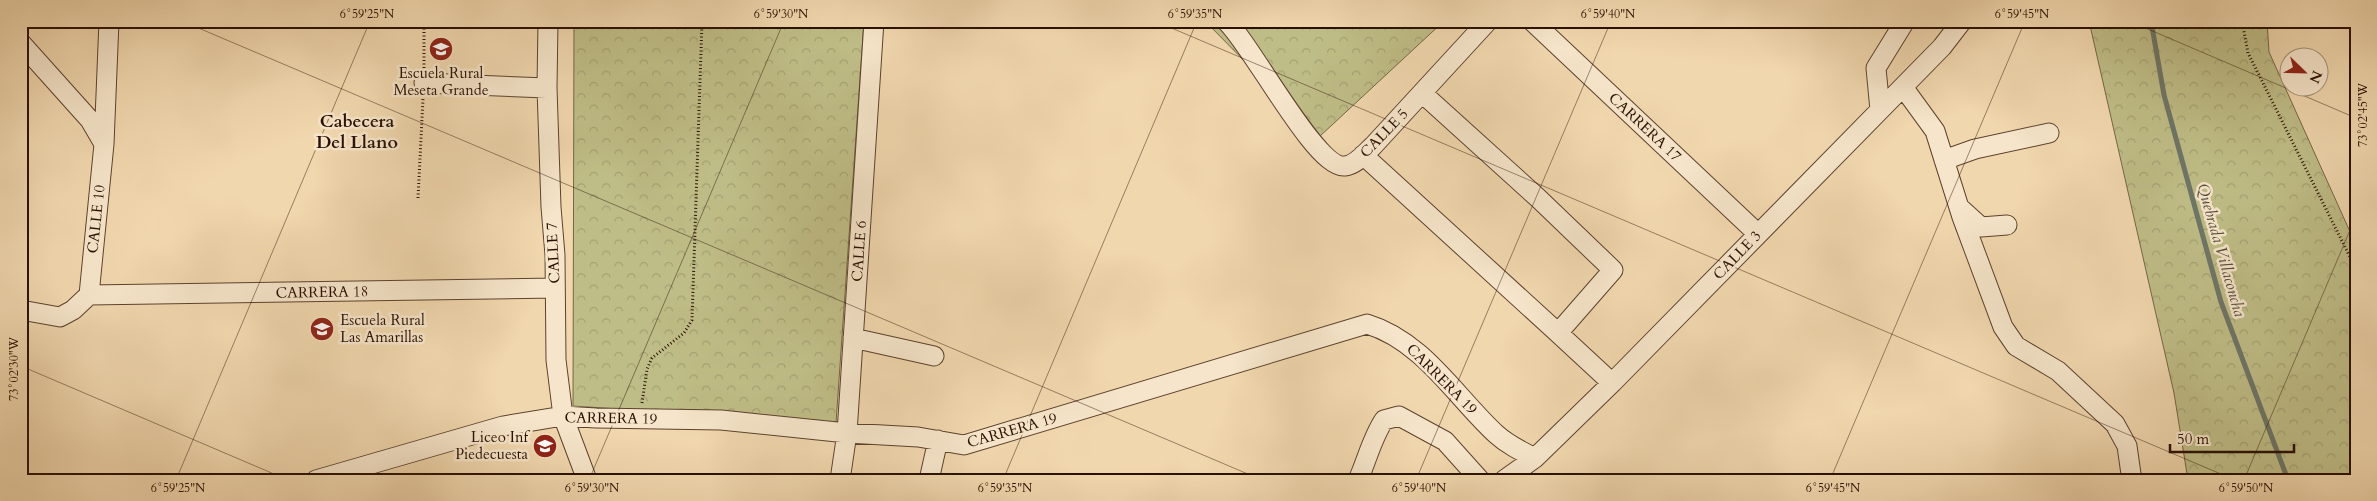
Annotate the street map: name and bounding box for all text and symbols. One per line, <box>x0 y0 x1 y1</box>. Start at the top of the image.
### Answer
text: 6°59'25"N <box>340 6 395 22</box>
text: 6°59'30"N <box>754 6 809 22</box>
text: 6°59'35"N <box>1168 6 1223 22</box>
text: 6°59'40"N <box>1581 6 1636 22</box>
text: 6°59'45"N <box>1995 6 2050 22</box>
school or university icon: Escuela Rural Meseta Grande <box>428 36 454 62</box>
north arrow <box>2280 48 2330 98</box>
place label: Escuela Rural Meseta Grande <box>393 63 489 100</box>
text: N <box>2304 68 2327 86</box>
text: 73°02'45"W <box>2355 82 2371 147</box>
street label: CARRERA 17 <box>1604 88 1686 166</box>
street label: CALLE 5 <box>1356 104 1412 162</box>
district label: Cabecera Del Llano <box>316 109 398 155</box>
water label: Quebrada Villaconcha <box>2191 181 2251 319</box>
street label: CALLE 10 <box>82 183 110 254</box>
street label: CALLE 6 <box>847 219 871 282</box>
street label: CALLE 7 <box>541 222 565 284</box>
street label: CALLE 3 <box>1709 226 1765 284</box>
street label: CARRERA 18 <box>276 281 368 303</box>
place label: Escuela Rural Las Amarillas <box>340 310 425 347</box>
school or university icon: Escuela Rural Las Amarillas <box>309 316 335 342</box>
text: 73°02'30"W <box>6 336 22 401</box>
street label: CARRERA 19 <box>1402 339 1482 419</box>
street label: CARRERA 19 <box>565 407 658 429</box>
street label: CARRERA 19 <box>965 408 1060 452</box>
scale bar <box>2170 421 2293 453</box>
place label: Liceo Inf Piedecuesta <box>455 427 530 464</box>
text: 50 m <box>2177 429 2209 449</box>
school or university icon: Liceo Inf Piedecuesta <box>532 433 558 459</box>
text: 6°59'25"N <box>151 480 206 496</box>
text: 6°59'30"N <box>565 480 620 496</box>
text: 6°59'35"N <box>978 480 1033 496</box>
text: 6°59'40"N <box>1392 480 1447 496</box>
text: 6°59'45"N <box>1806 480 1861 496</box>
text: 6°59'50"N <box>2219 480 2274 496</box>

